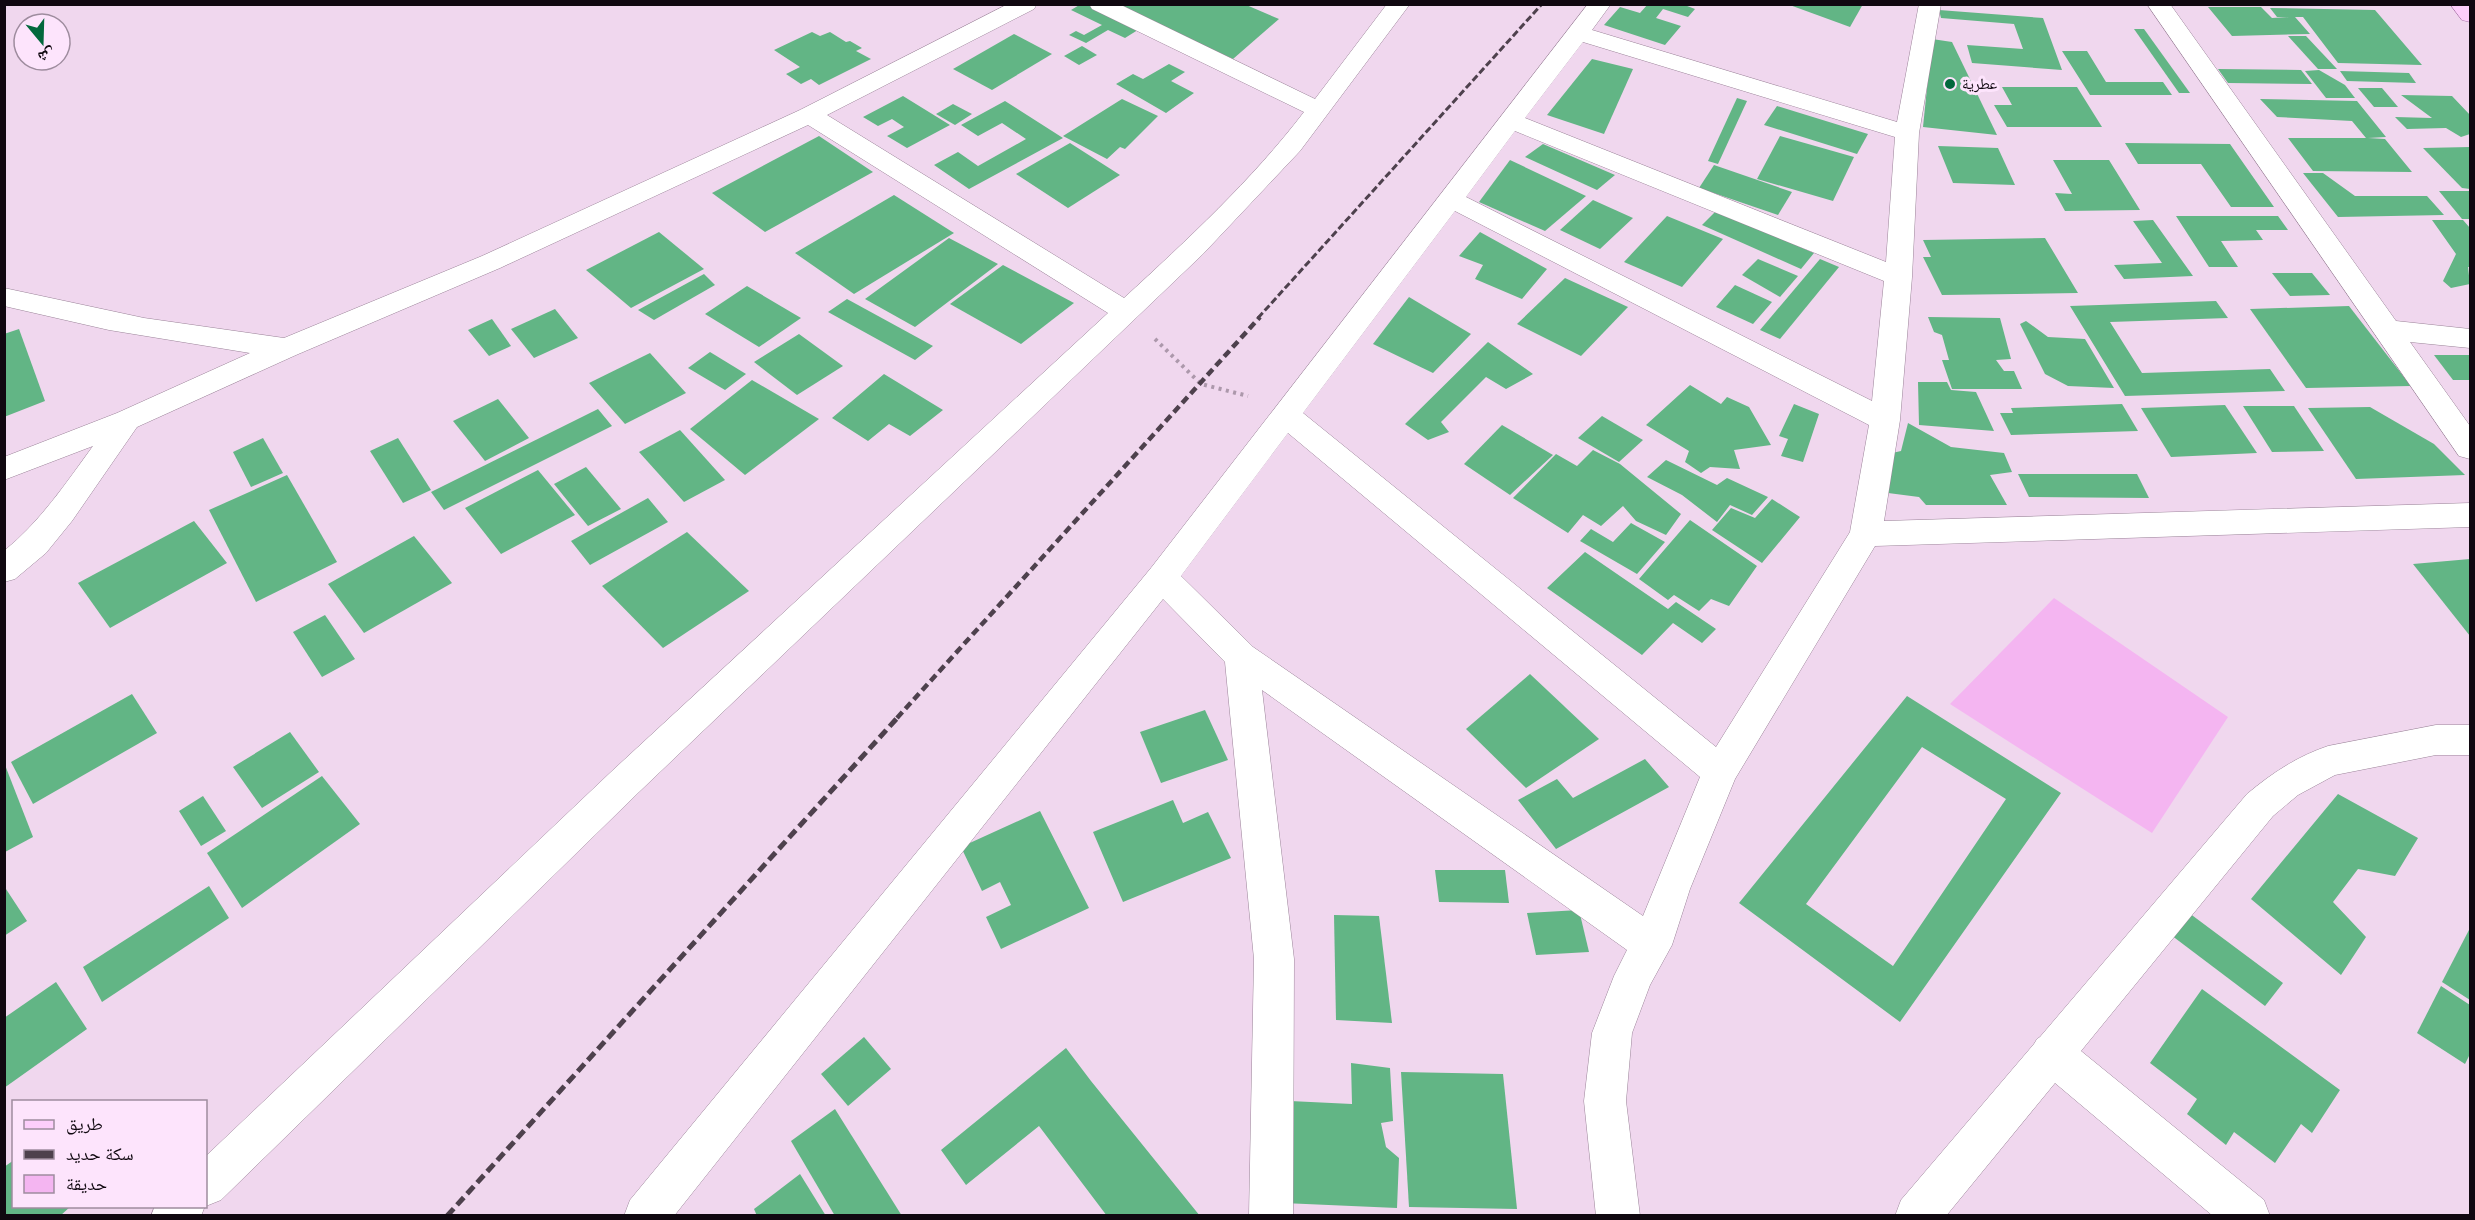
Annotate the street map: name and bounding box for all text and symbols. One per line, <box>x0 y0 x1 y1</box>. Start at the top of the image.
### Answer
north arrow <box>12 12 72 72</box>
text: ش <box>35 43 58 67</box>
place label: عطرية <box>1962 75 1997 93</box>
marker: عطرية <box>1943 77 1957 91</box>
legend <box>12 1100 207 1208</box>
text: طريق <box>66 1113 103 1135</box>
text: سكة حديد <box>66 1143 134 1165</box>
text: حديقة <box>66 1173 107 1195</box>

